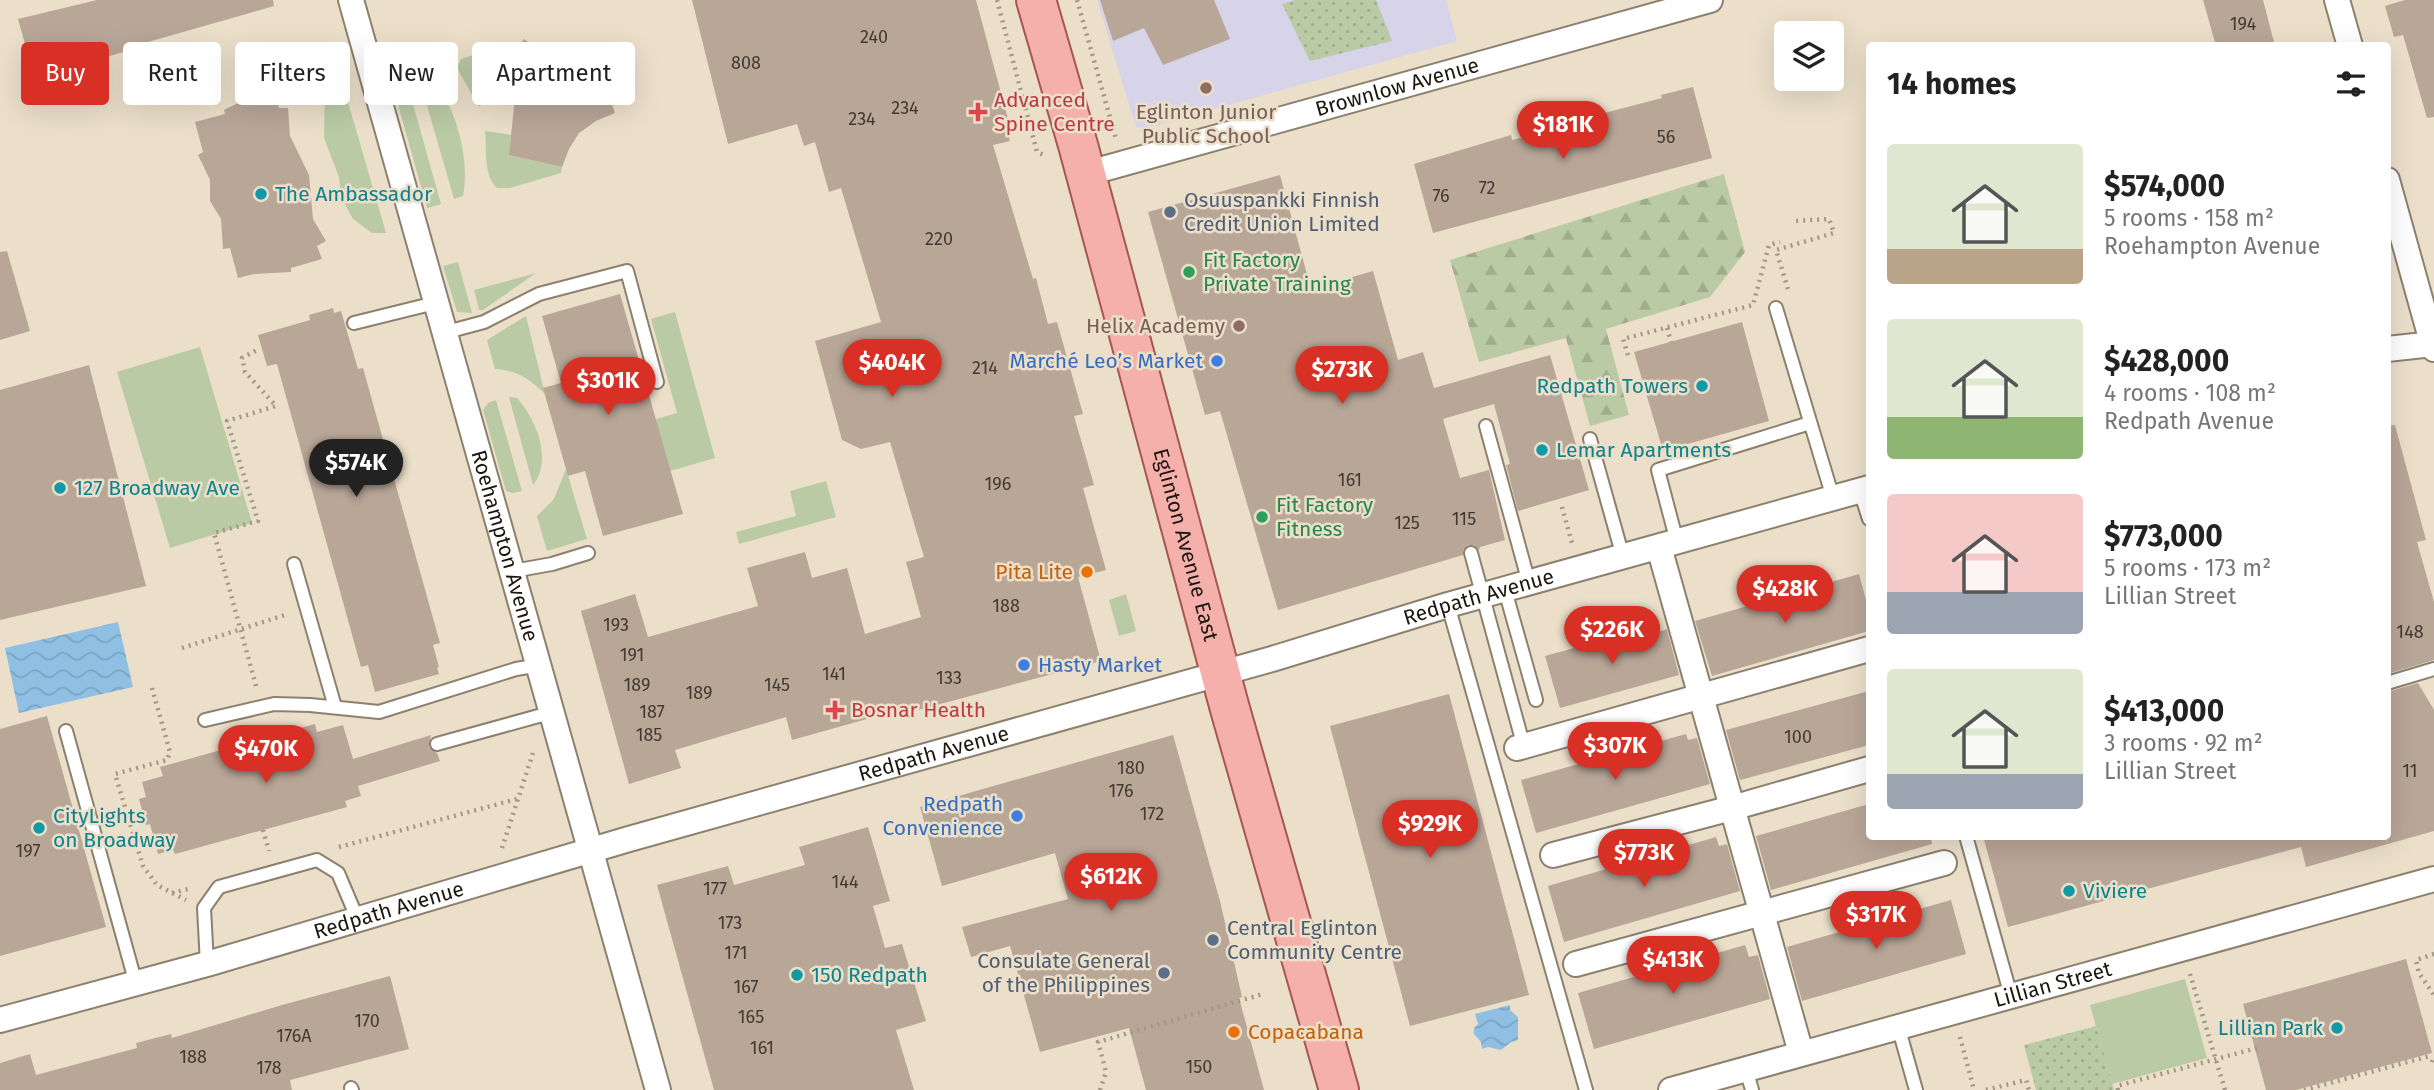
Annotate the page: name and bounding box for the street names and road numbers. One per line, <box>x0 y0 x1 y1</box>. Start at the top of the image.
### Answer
street label: Brownlow Avenue <box>1312 52 1482 122</box>
street label: Eglinton Avenue East <box>1147 446 1224 644</box>
street label: Roehampton Avenue <box>465 447 544 644</box>
street label: Redpath Avenue <box>1400 563 1557 631</box>
street label: Redpath Avenue <box>855 720 1012 787</box>
street label: Redpath Avenue <box>311 876 467 945</box>
street label: Lillian Street <box>1991 956 2115 1013</box>

